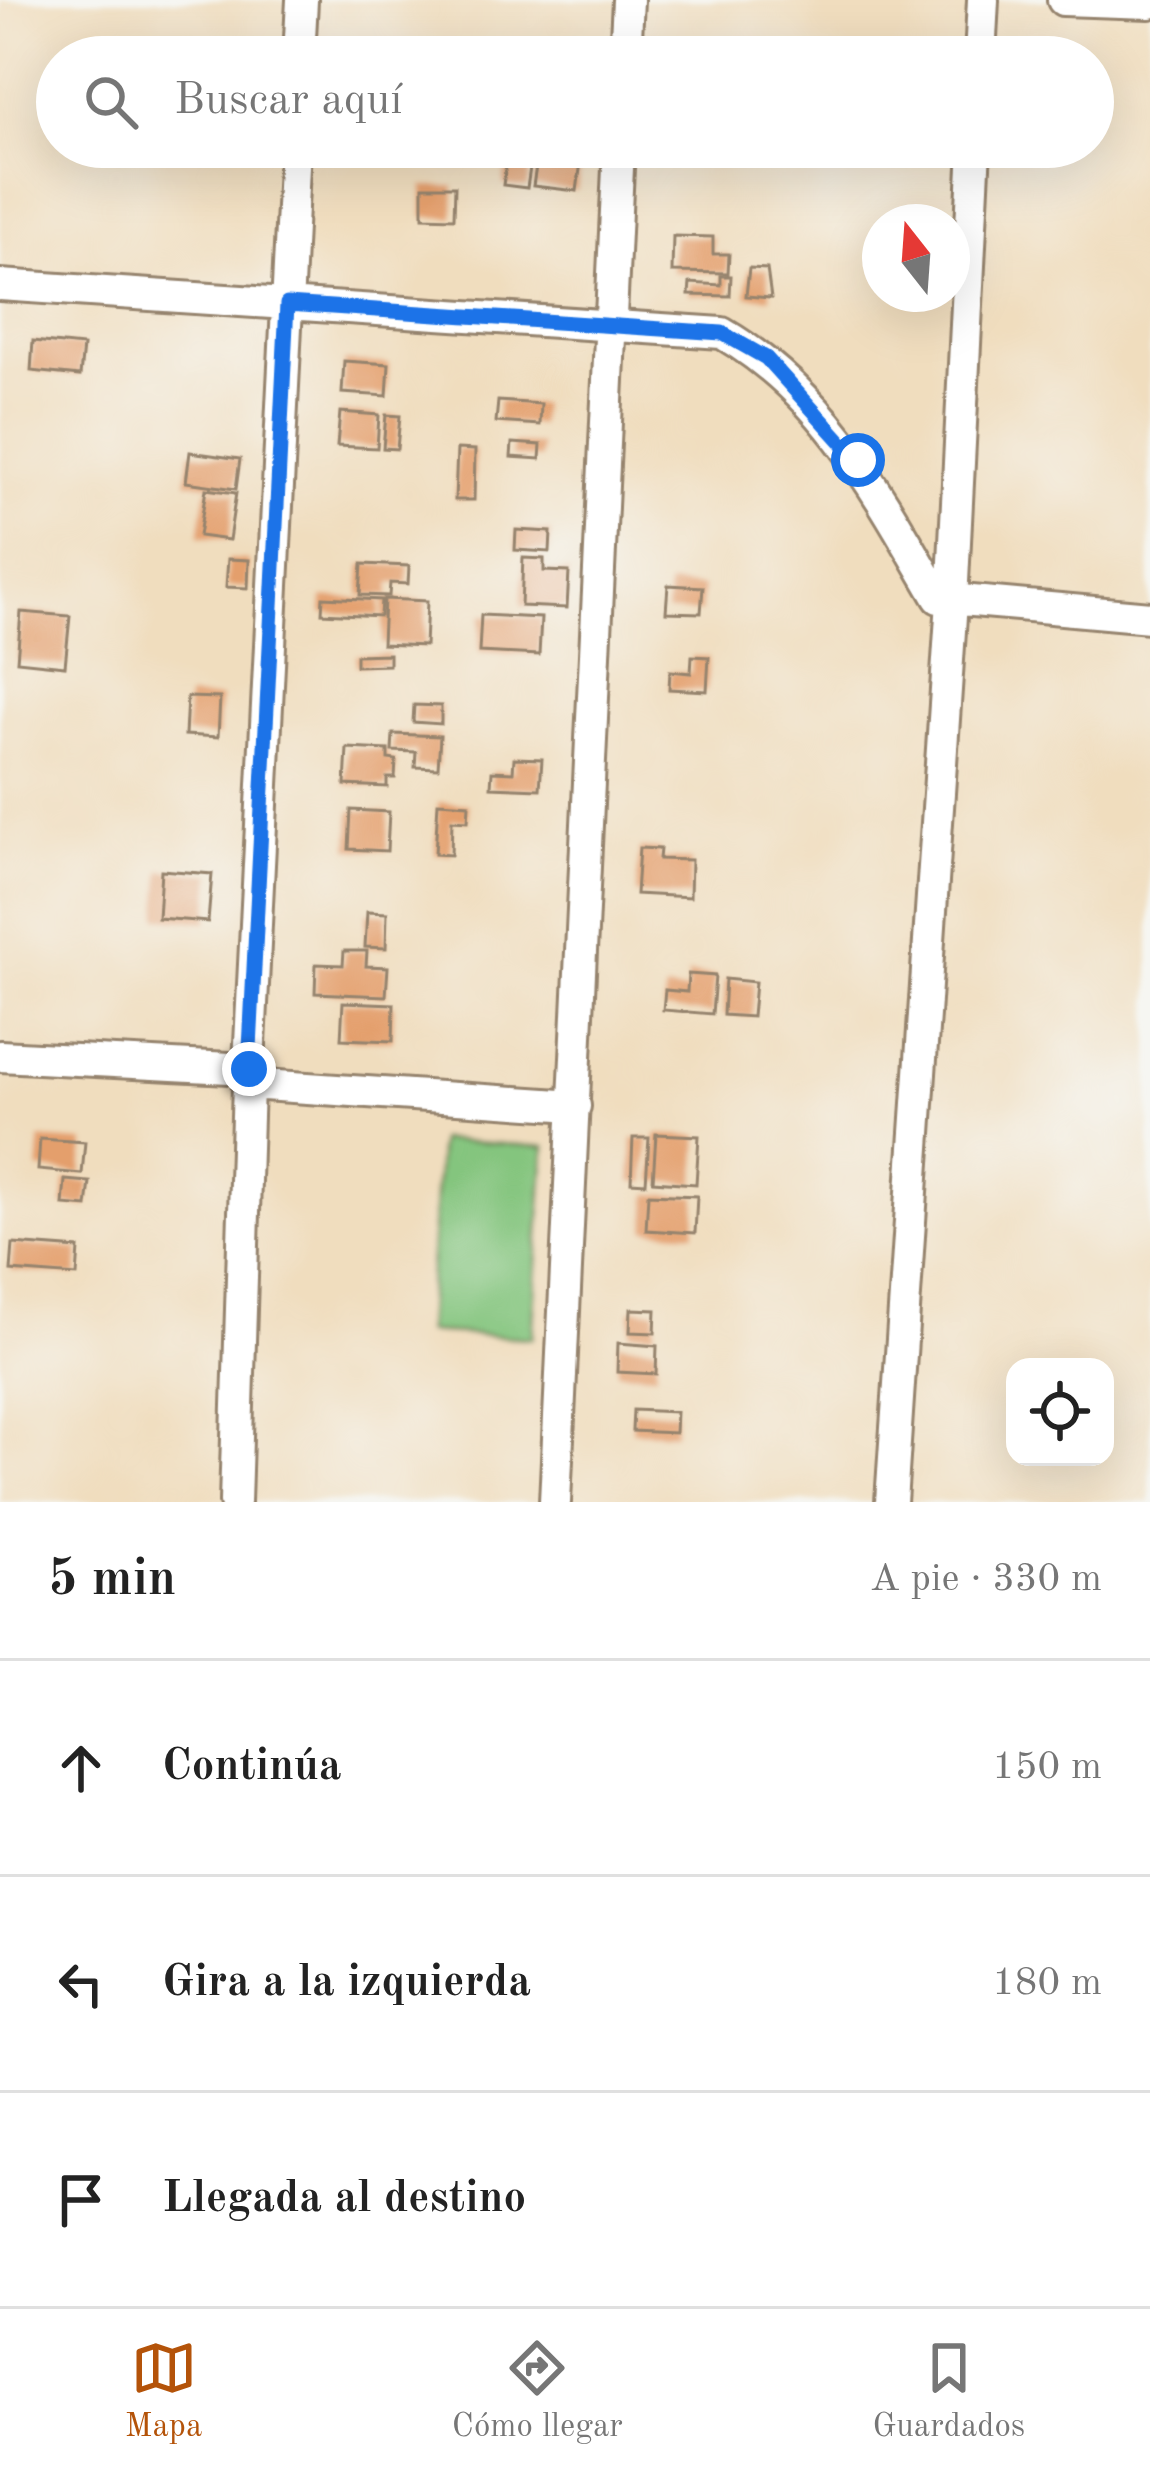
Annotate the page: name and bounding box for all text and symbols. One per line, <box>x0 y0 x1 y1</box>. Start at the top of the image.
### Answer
search box <box>36 36 1114 168</box>
icon: search <box>78 69 144 135</box>
text: Buscar aquí <box>174 79 403 124</box>
north arrow <box>862 204 970 312</box>
route start <box>831 433 885 487</box>
route end <box>222 1042 276 1096</box>
map controls <box>1006 1358 1114 1466</box>
button: locate <box>1006 1358 1114 1466</box>
text: 5 min <box>48 1555 176 1606</box>
text: A pie · 330 m <box>870 1560 1102 1599</box>
icon: ahead <box>48 1735 114 1801</box>
text: Continúa <box>162 1745 342 1790</box>
text: 150 m <box>992 1748 1102 1787</box>
icon: left <box>48 1951 114 2017</box>
text: Gira a la izquierda <box>162 1961 531 2006</box>
text: 180 m <box>992 1964 1102 2003</box>
icon: arrive <box>48 2167 114 2233</box>
text: Llegada al destino <box>162 2177 526 2222</box>
tab: Mapa <box>125 2335 202 2448</box>
tab: Cómo llegar <box>452 2335 623 2448</box>
tab: Guardados <box>872 2335 1025 2448</box>

